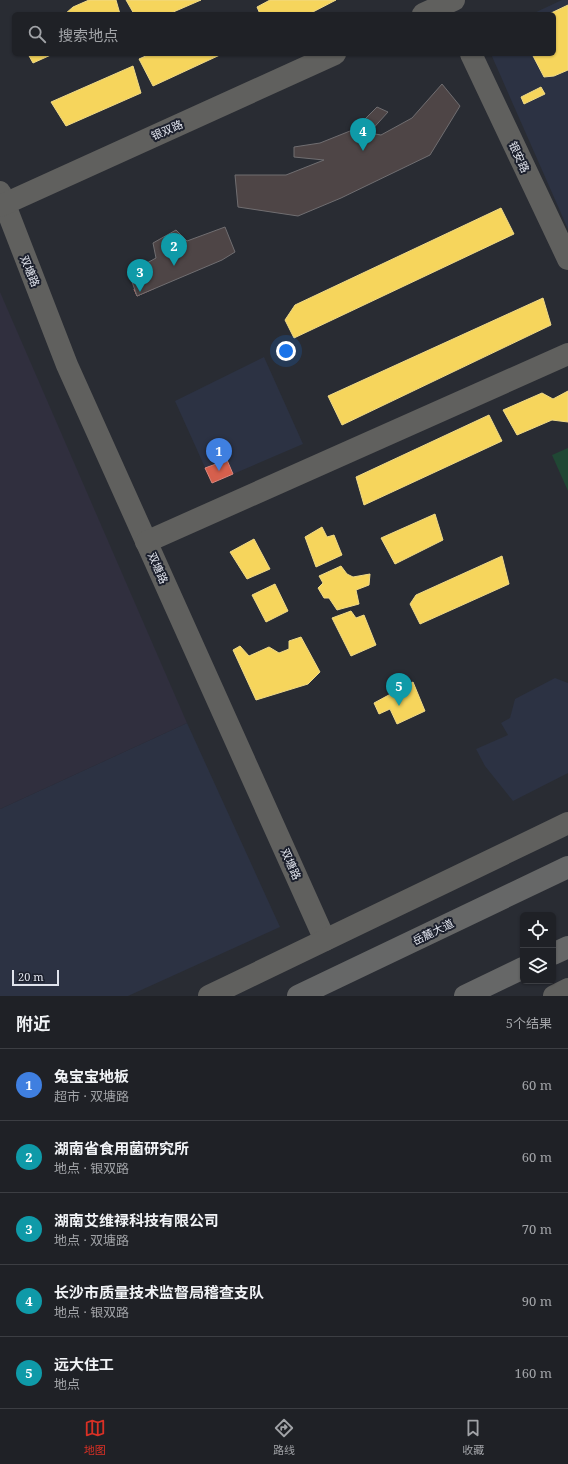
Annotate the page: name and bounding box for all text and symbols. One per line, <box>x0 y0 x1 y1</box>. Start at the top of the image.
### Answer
search box <box>12 12 556 56</box>
icon: search <box>26 23 48 45</box>
text: 搜索地点 <box>58 25 118 45</box>
street label: 银双路 <box>149 116 185 143</box>
pin: 4 <box>350 118 376 151</box>
street label: 银安路 <box>506 139 533 175</box>
pin: 2 <box>161 233 187 266</box>
street label: 双塘路 <box>17 253 44 289</box>
pin: 3 <box>127 259 153 292</box>
your location <box>276 341 296 361</box>
pin: 1 <box>206 438 232 471</box>
street label: 双塘路 <box>145 550 172 586</box>
pin: 5 <box>386 673 412 706</box>
street label: 双塘路 <box>278 846 305 882</box>
map controls <box>520 912 556 984</box>
button: locate <box>520 912 556 948</box>
street label: 岳麓大道 <box>410 915 456 948</box>
button: layers <box>520 948 556 984</box>
scale bar <box>12 968 59 987</box>
text: 20 m <box>18 969 44 984</box>
text: 附近 <box>16 1012 50 1035</box>
text: 5个结果 <box>506 1014 552 1032</box>
text: 兔宝宝地板 <box>54 1066 129 1086</box>
text: 1 <box>25 1076 33 1094</box>
text: 60 m <box>522 1076 552 1094</box>
text: 超市 · 双塘路 <box>54 1087 129 1105</box>
text: 湖南省食用菌研究所 <box>54 1138 189 1158</box>
text: 2 <box>25 1148 33 1166</box>
text: 60 m <box>522 1148 552 1166</box>
text: 地点 · 银双路 <box>54 1159 129 1177</box>
text: 湖南艾维禄科技有限公司 <box>54 1210 219 1230</box>
text: 3 <box>25 1220 33 1238</box>
text: 70 m <box>522 1220 552 1238</box>
text: 地点 · 双塘路 <box>54 1231 129 1249</box>
text: 长沙市质量技术监督局稽查支队 <box>54 1282 264 1302</box>
text: 4 <box>25 1292 33 1310</box>
text: 90 m <box>522 1292 552 1310</box>
text: 地点 · 银双路 <box>54 1303 129 1321</box>
text: 远大住工 <box>54 1354 114 1374</box>
text: 5 <box>25 1364 33 1382</box>
text: 160 m <box>515 1364 552 1382</box>
text: 地点 <box>54 1375 80 1393</box>
tab: 地图 <box>84 1417 106 1457</box>
tab: 路线 <box>273 1417 295 1457</box>
tab: 收藏 <box>462 1417 484 1457</box>

